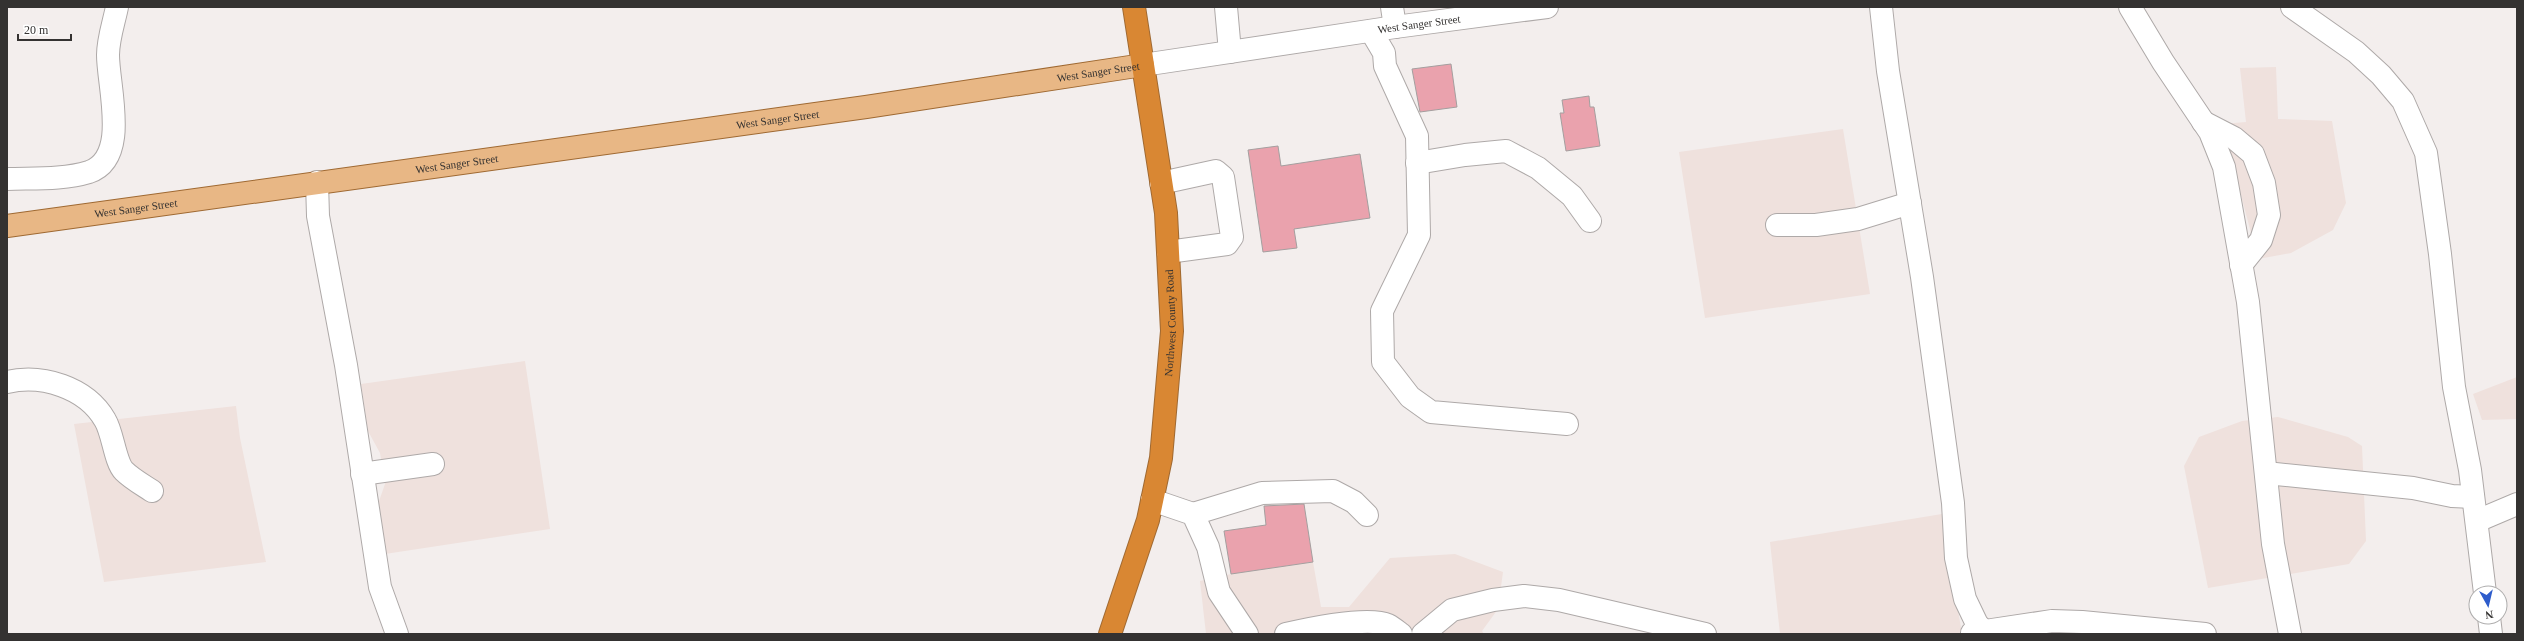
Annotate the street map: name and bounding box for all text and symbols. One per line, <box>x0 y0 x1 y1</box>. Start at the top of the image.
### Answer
street label: West Sanger Street <box>1377 12 1461 36</box>
scale bar <box>18 16 71 42</box>
text: 20 m <box>24 23 49 37</box>
street label: West Sanger Street <box>1056 60 1140 84</box>
street label: West Sanger Street <box>735 108 820 131</box>
street label: West Sanger Street <box>415 152 499 175</box>
street label: West Sanger Street <box>94 196 178 220</box>
street label: Northwest County Road <box>1162 269 1178 377</box>
north arrow <box>2468 585 2508 625</box>
text: N <box>2485 608 2494 621</box>

